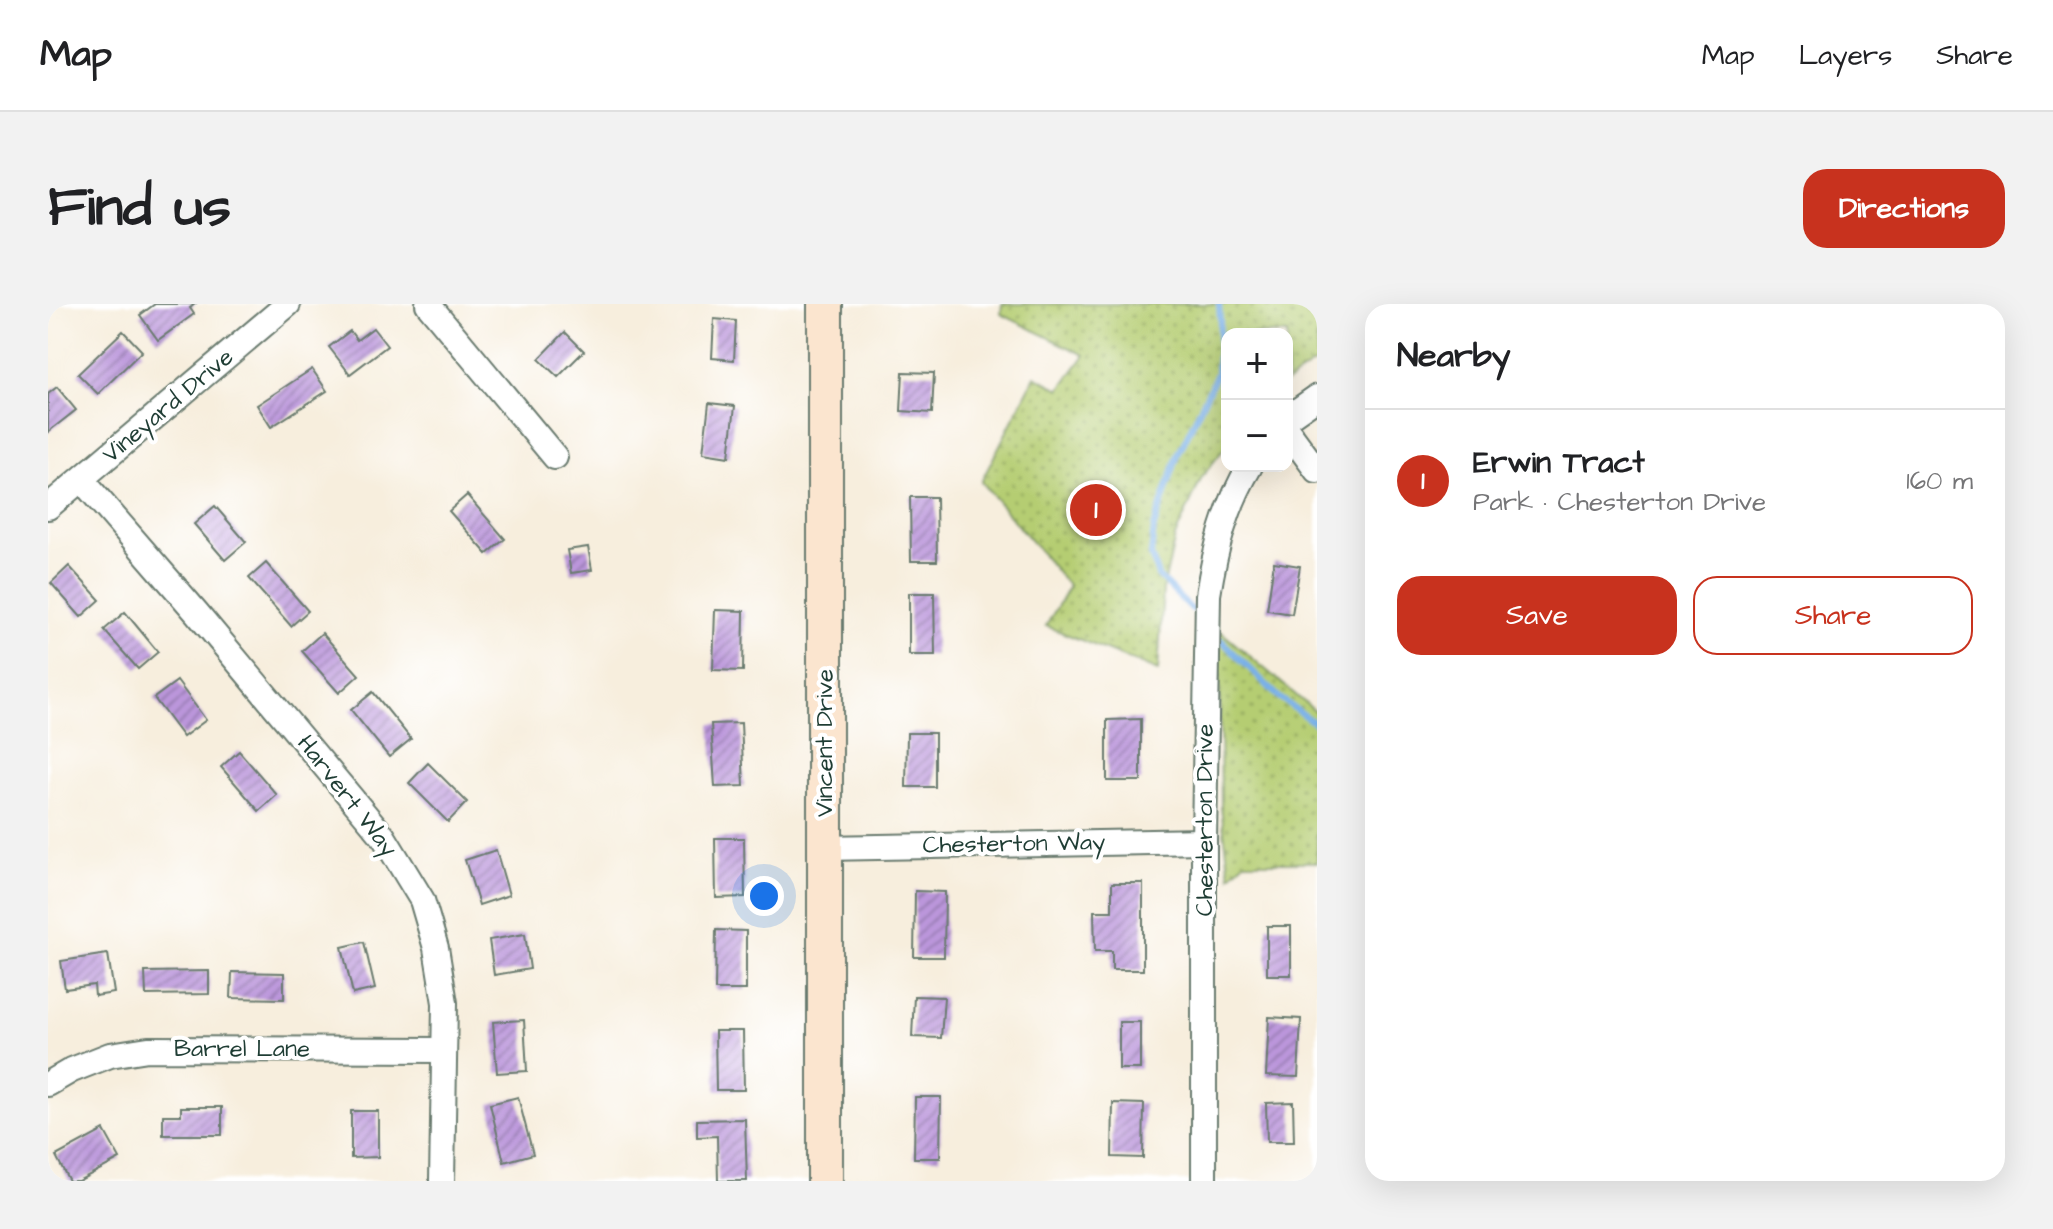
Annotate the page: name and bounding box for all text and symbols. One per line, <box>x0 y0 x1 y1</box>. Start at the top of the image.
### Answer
text: Map <box>40 29 112 81</box>
text: Map <box>1702 36 1755 75</box>
text: Layers <box>1799 36 1892 75</box>
text: Share <box>1936 36 2013 75</box>
text: Find us <box>48 169 231 247</box>
button: Directions <box>1803 169 2005 248</box>
map controls <box>1221 328 1293 472</box>
button: + <box>1221 328 1293 400</box>
text: Nearby <box>1397 332 1511 380</box>
street label: Vineyard Drive <box>95 341 242 472</box>
button: − <box>1221 400 1293 472</box>
text: Erwin Tract <box>1473 442 1645 484</box>
text: 1 <box>1421 463 1425 499</box>
text: 160 m <box>1906 463 1973 499</box>
pin: 1 <box>1070 480 1122 540</box>
text: Park · Chesterton Drive <box>1473 484 1766 520</box>
button: Save <box>1397 576 1677 655</box>
button: Share <box>1693 576 1973 655</box>
street label: Vincent Drive <box>808 669 842 817</box>
street label: Chesterton Drive <box>1188 724 1222 916</box>
street label: Harvert Way <box>288 728 405 865</box>
street label: Chesterton Way <box>922 825 1106 864</box>
your location <box>744 876 784 916</box>
street label: Barrel Lane <box>174 1032 310 1066</box>

